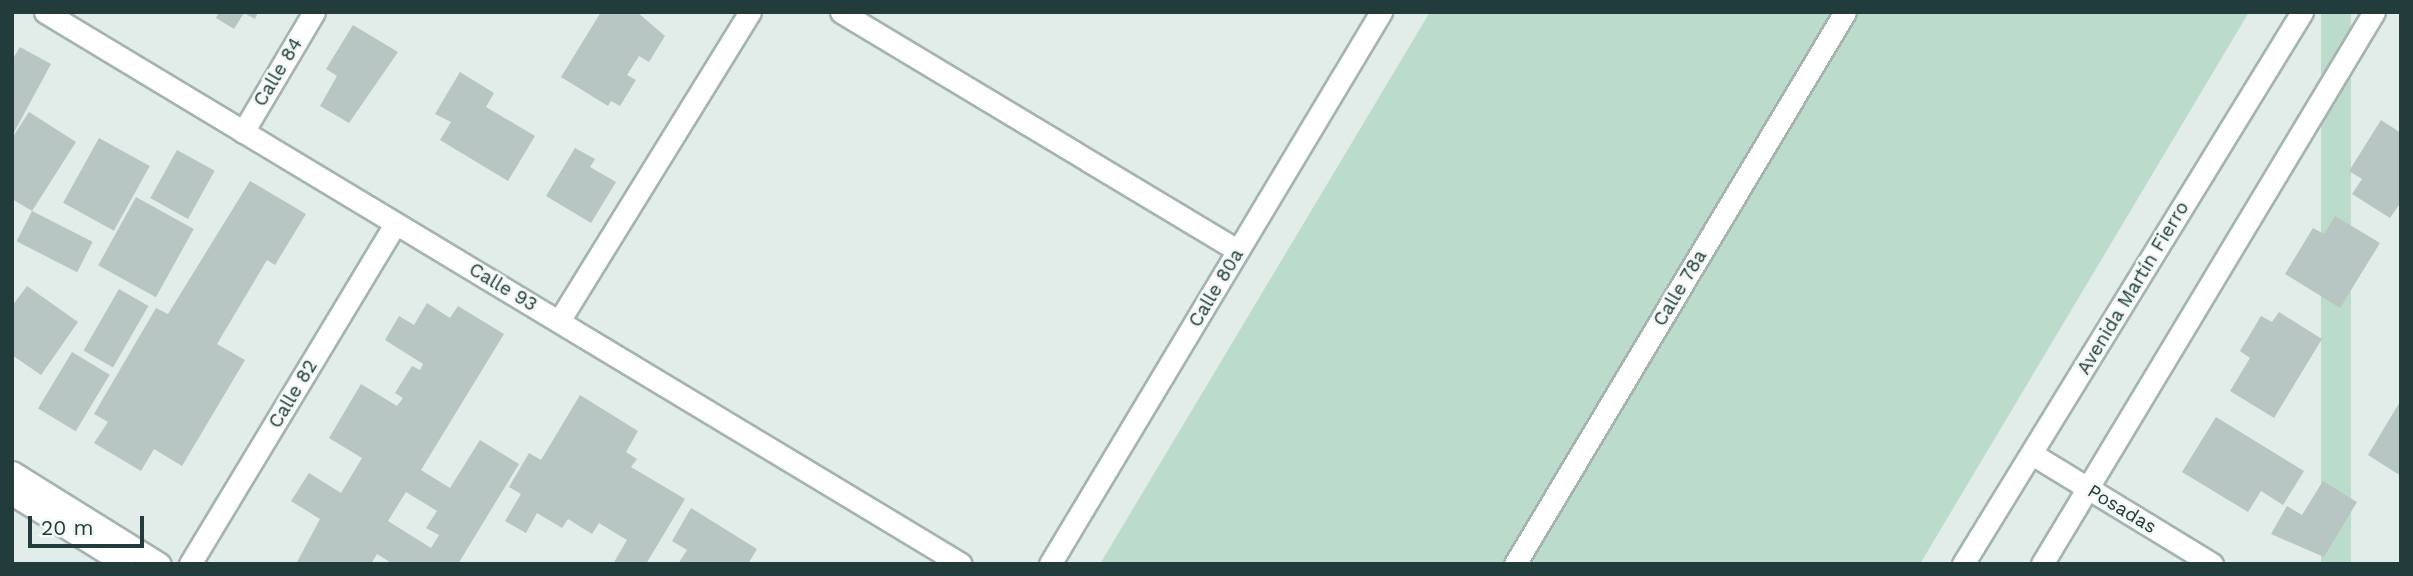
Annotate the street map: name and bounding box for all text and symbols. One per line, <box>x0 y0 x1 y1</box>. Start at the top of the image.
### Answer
street label: Calle 84 <box>249 33 307 111</box>
street label: Avenida Martín Fierro <box>2072 197 2194 379</box>
street label: Calle 80a <box>1184 245 1248 331</box>
street label: Calle 78a <box>1648 245 1712 331</box>
street label: Calle 93 <box>465 258 541 316</box>
street label: Calle 82 <box>264 356 322 432</box>
street label: Posadas <box>2083 480 2161 538</box>
scale bar <box>32 503 147 546</box>
text: 20 m <box>41 515 93 540</box>

